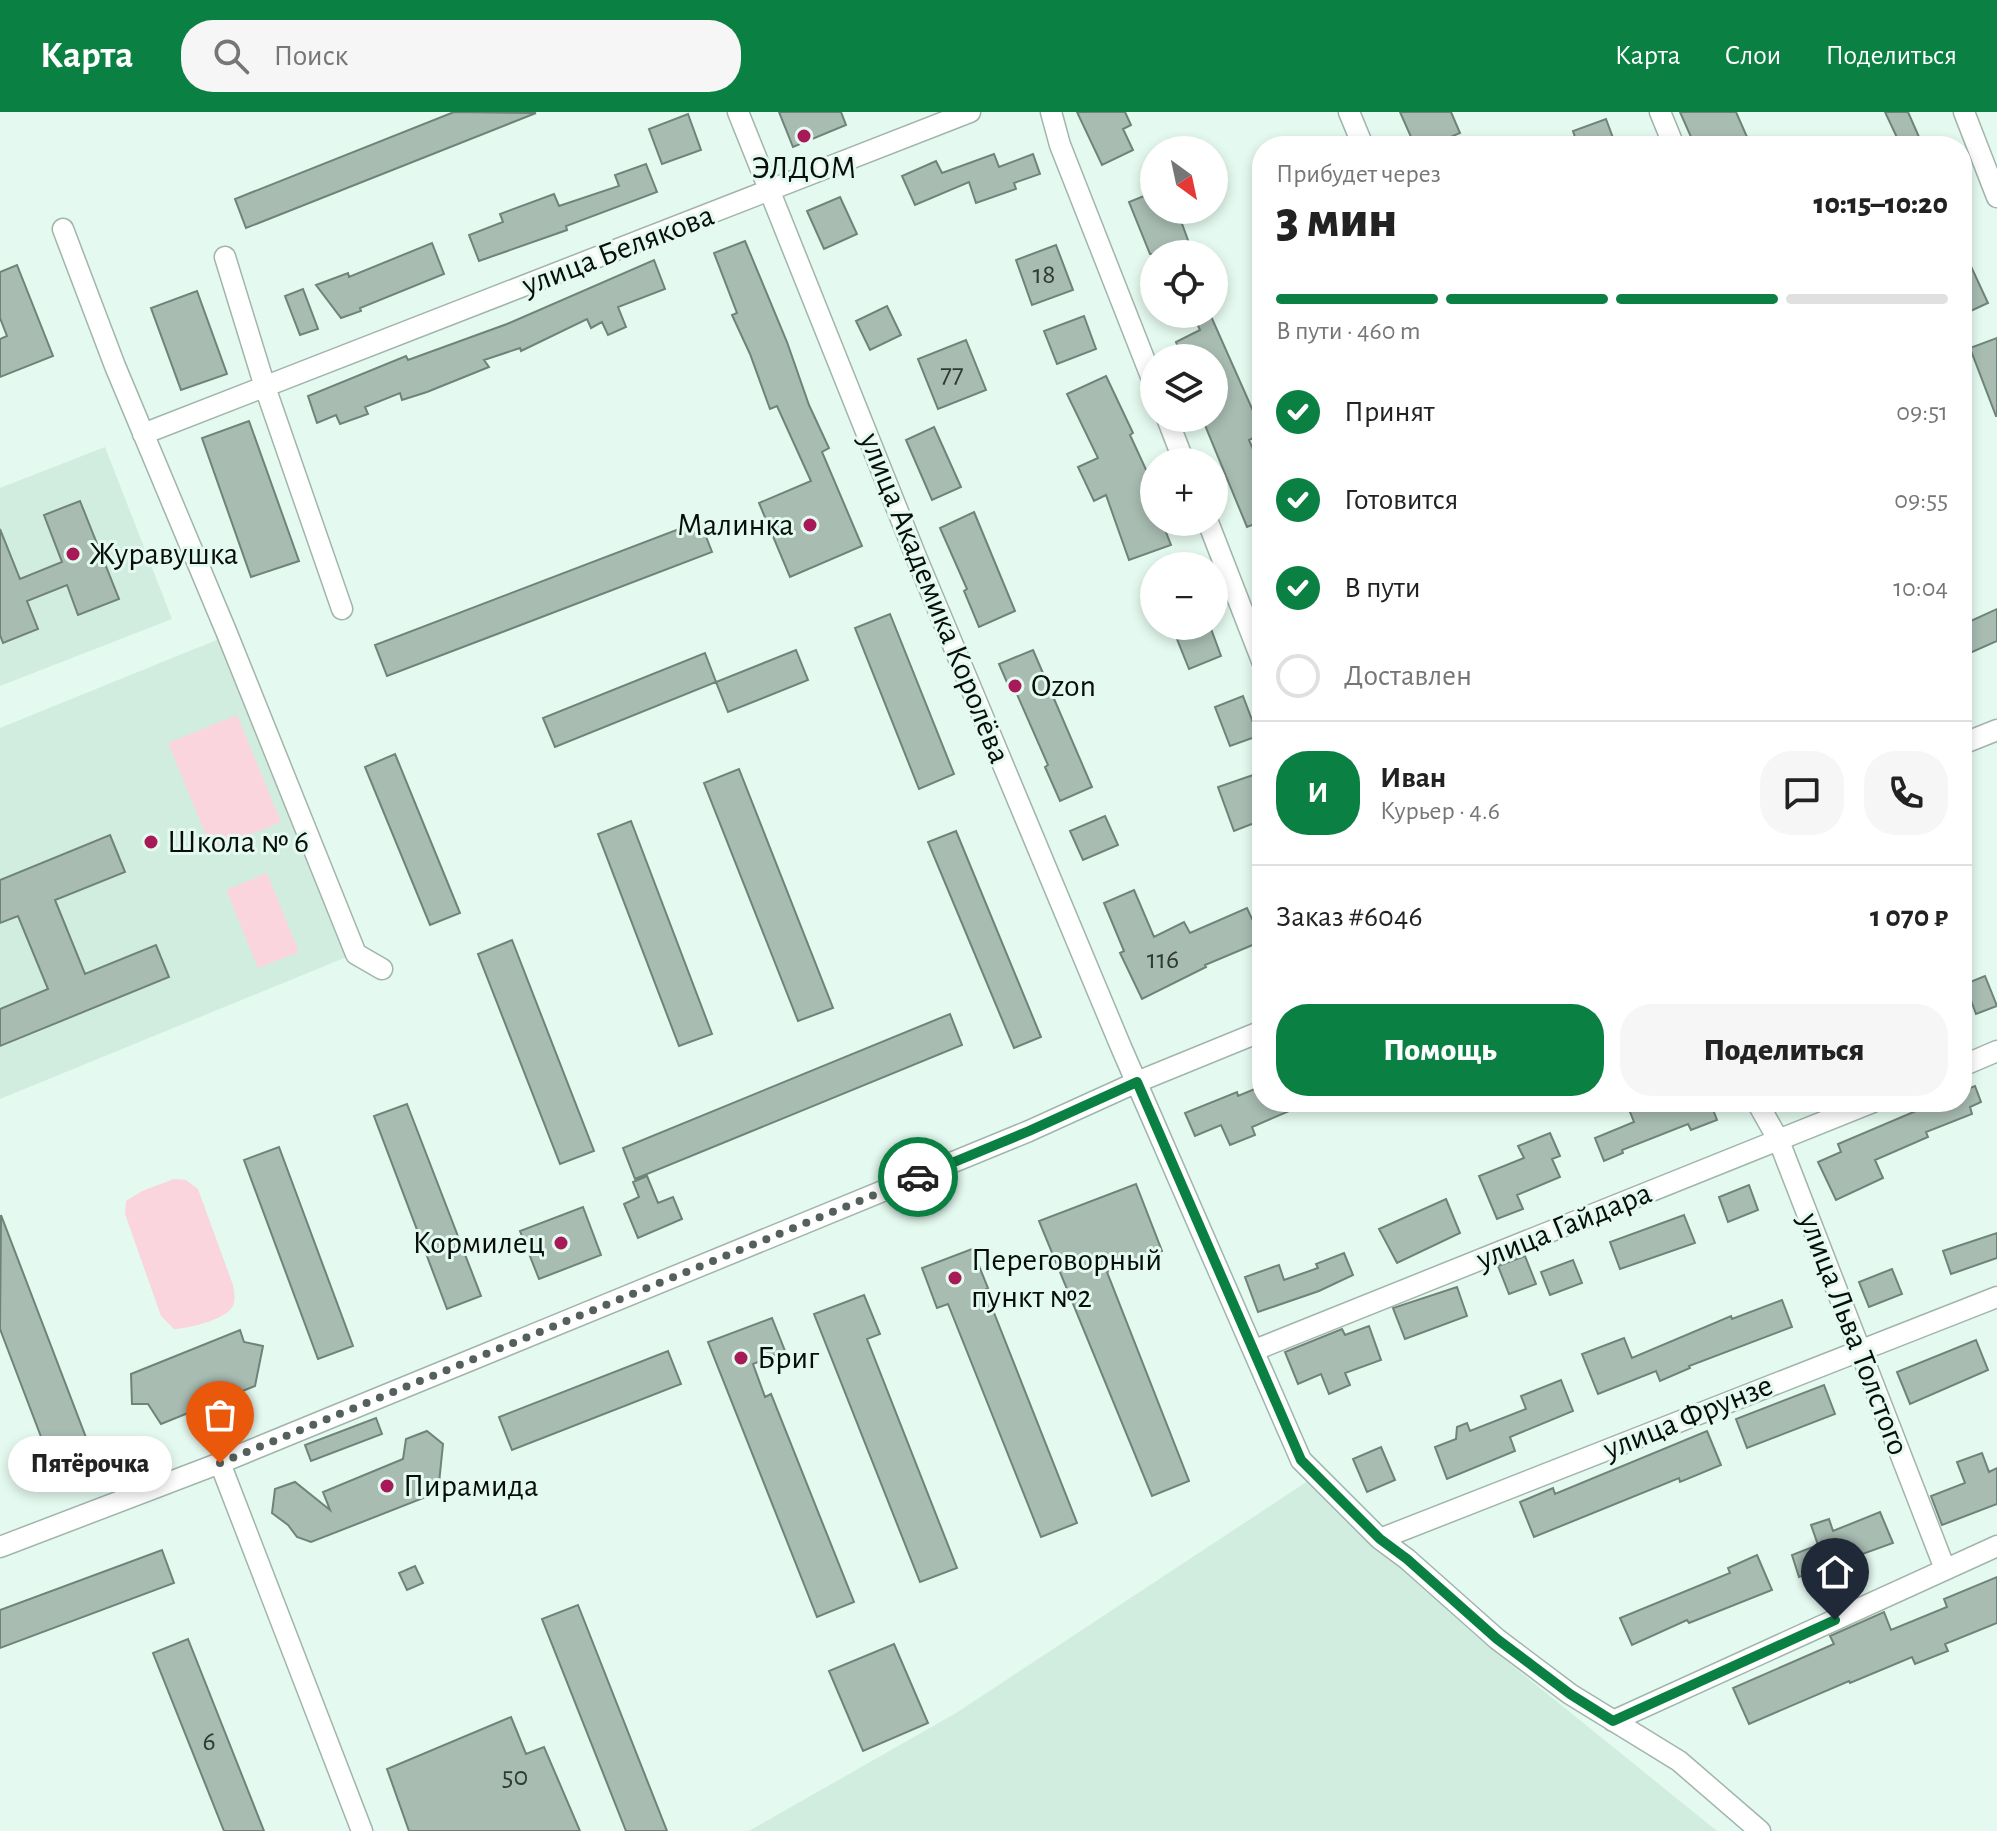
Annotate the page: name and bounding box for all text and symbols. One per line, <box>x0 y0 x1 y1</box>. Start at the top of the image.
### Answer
search box <box>181 20 741 92</box>
icon: search <box>209 34 253 78</box>
text: Карта <box>40 37 133 75</box>
text: Поиск <box>273 41 348 71</box>
text: Карта <box>1615 42 1681 70</box>
text: Слои <box>1725 42 1781 70</box>
text: Поделиться <box>1825 42 1957 70</box>
marker: ЭЛДОМ <box>795 127 813 145</box>
north arrow <box>1140 136 1228 224</box>
map controls <box>1140 136 1228 640</box>
place label: ЭЛДОМ <box>751 152 857 184</box>
text: Прибудет через <box>1276 161 1441 187</box>
text: 10:15–10:20 <box>1813 189 1948 219</box>
text: 3 мин <box>1276 194 1397 246</box>
street label: улица Белякова <box>517 199 718 302</box>
button: locate <box>1140 240 1228 328</box>
house number: 18 <box>1033 261 1055 289</box>
text: В пути · 460 m <box>1276 318 1421 344</box>
button: layers <box>1140 344 1228 432</box>
house number: 77 <box>940 360 964 388</box>
icon: check <box>1276 390 1320 434</box>
text: Принят <box>1344 397 1435 427</box>
text: 09:51 <box>1896 399 1948 425</box>
street label: улица Академика Королёва <box>854 427 1016 768</box>
button: + <box>1140 448 1228 536</box>
icon: check <box>1276 478 1320 522</box>
text: Готовится <box>1344 485 1458 515</box>
text: 09:55 <box>1894 487 1948 513</box>
place label: Малинка <box>677 509 794 541</box>
marker: Малинка <box>801 516 819 534</box>
place label: Журавушка <box>89 538 238 570</box>
marker: Журавушка <box>64 545 82 563</box>
button: − <box>1140 552 1228 640</box>
icon: check <box>1276 566 1320 610</box>
text: В пути <box>1344 573 1421 603</box>
text: 10:04 <box>1893 575 1948 601</box>
text: Доставлен <box>1344 661 1472 691</box>
place label: Ozon <box>1031 670 1096 702</box>
marker: Ozon <box>1006 677 1024 695</box>
button: chat <box>1760 751 1844 835</box>
button: phone <box>1864 751 1948 835</box>
text: Иван <box>1380 763 1446 793</box>
text: И <box>1307 778 1329 808</box>
text: Курьер · 4.6 <box>1380 798 1500 824</box>
place label: Школа № 6 <box>167 826 309 858</box>
marker: Школа № 6 <box>142 833 160 851</box>
text: Заказ #6046 <box>1276 902 1423 932</box>
text: 1 070 ₽ <box>1870 902 1948 932</box>
house number: 116 <box>1147 946 1179 974</box>
button: Помощь <box>1276 1004 1604 1096</box>
button: Поделиться <box>1620 1004 1948 1096</box>
courier <box>878 1137 958 1217</box>
icon: car <box>896 1155 940 1199</box>
street label: улица Гайдара <box>1471 1176 1656 1276</box>
street label: улица Льва Толстого <box>1793 1208 1915 1459</box>
place label: Кормилец <box>412 1227 545 1259</box>
marker: Кормилец <box>552 1234 570 1252</box>
place label: Переговорный пункт №2 <box>971 1244 1162 1313</box>
marker: Переговорный пункт №2 <box>946 1269 964 1287</box>
place label: Бриг <box>757 1342 820 1374</box>
marker: Бриг <box>732 1349 750 1367</box>
street label: улица Фрунзе <box>1598 1369 1777 1466</box>
pin <box>186 1381 254 1463</box>
icon: bag <box>198 1393 242 1437</box>
callout: Пятёрочка <box>8 1435 172 1491</box>
text: Пятёрочка <box>31 1451 149 1477</box>
place label: Пирамида <box>403 1470 539 1502</box>
marker: Пирамида <box>378 1477 396 1495</box>
pin <box>1801 1538 1869 1620</box>
icon: home <box>1813 1550 1857 1594</box>
house number: 6 <box>202 1728 216 1756</box>
house number: 50 <box>502 1763 528 1791</box>

